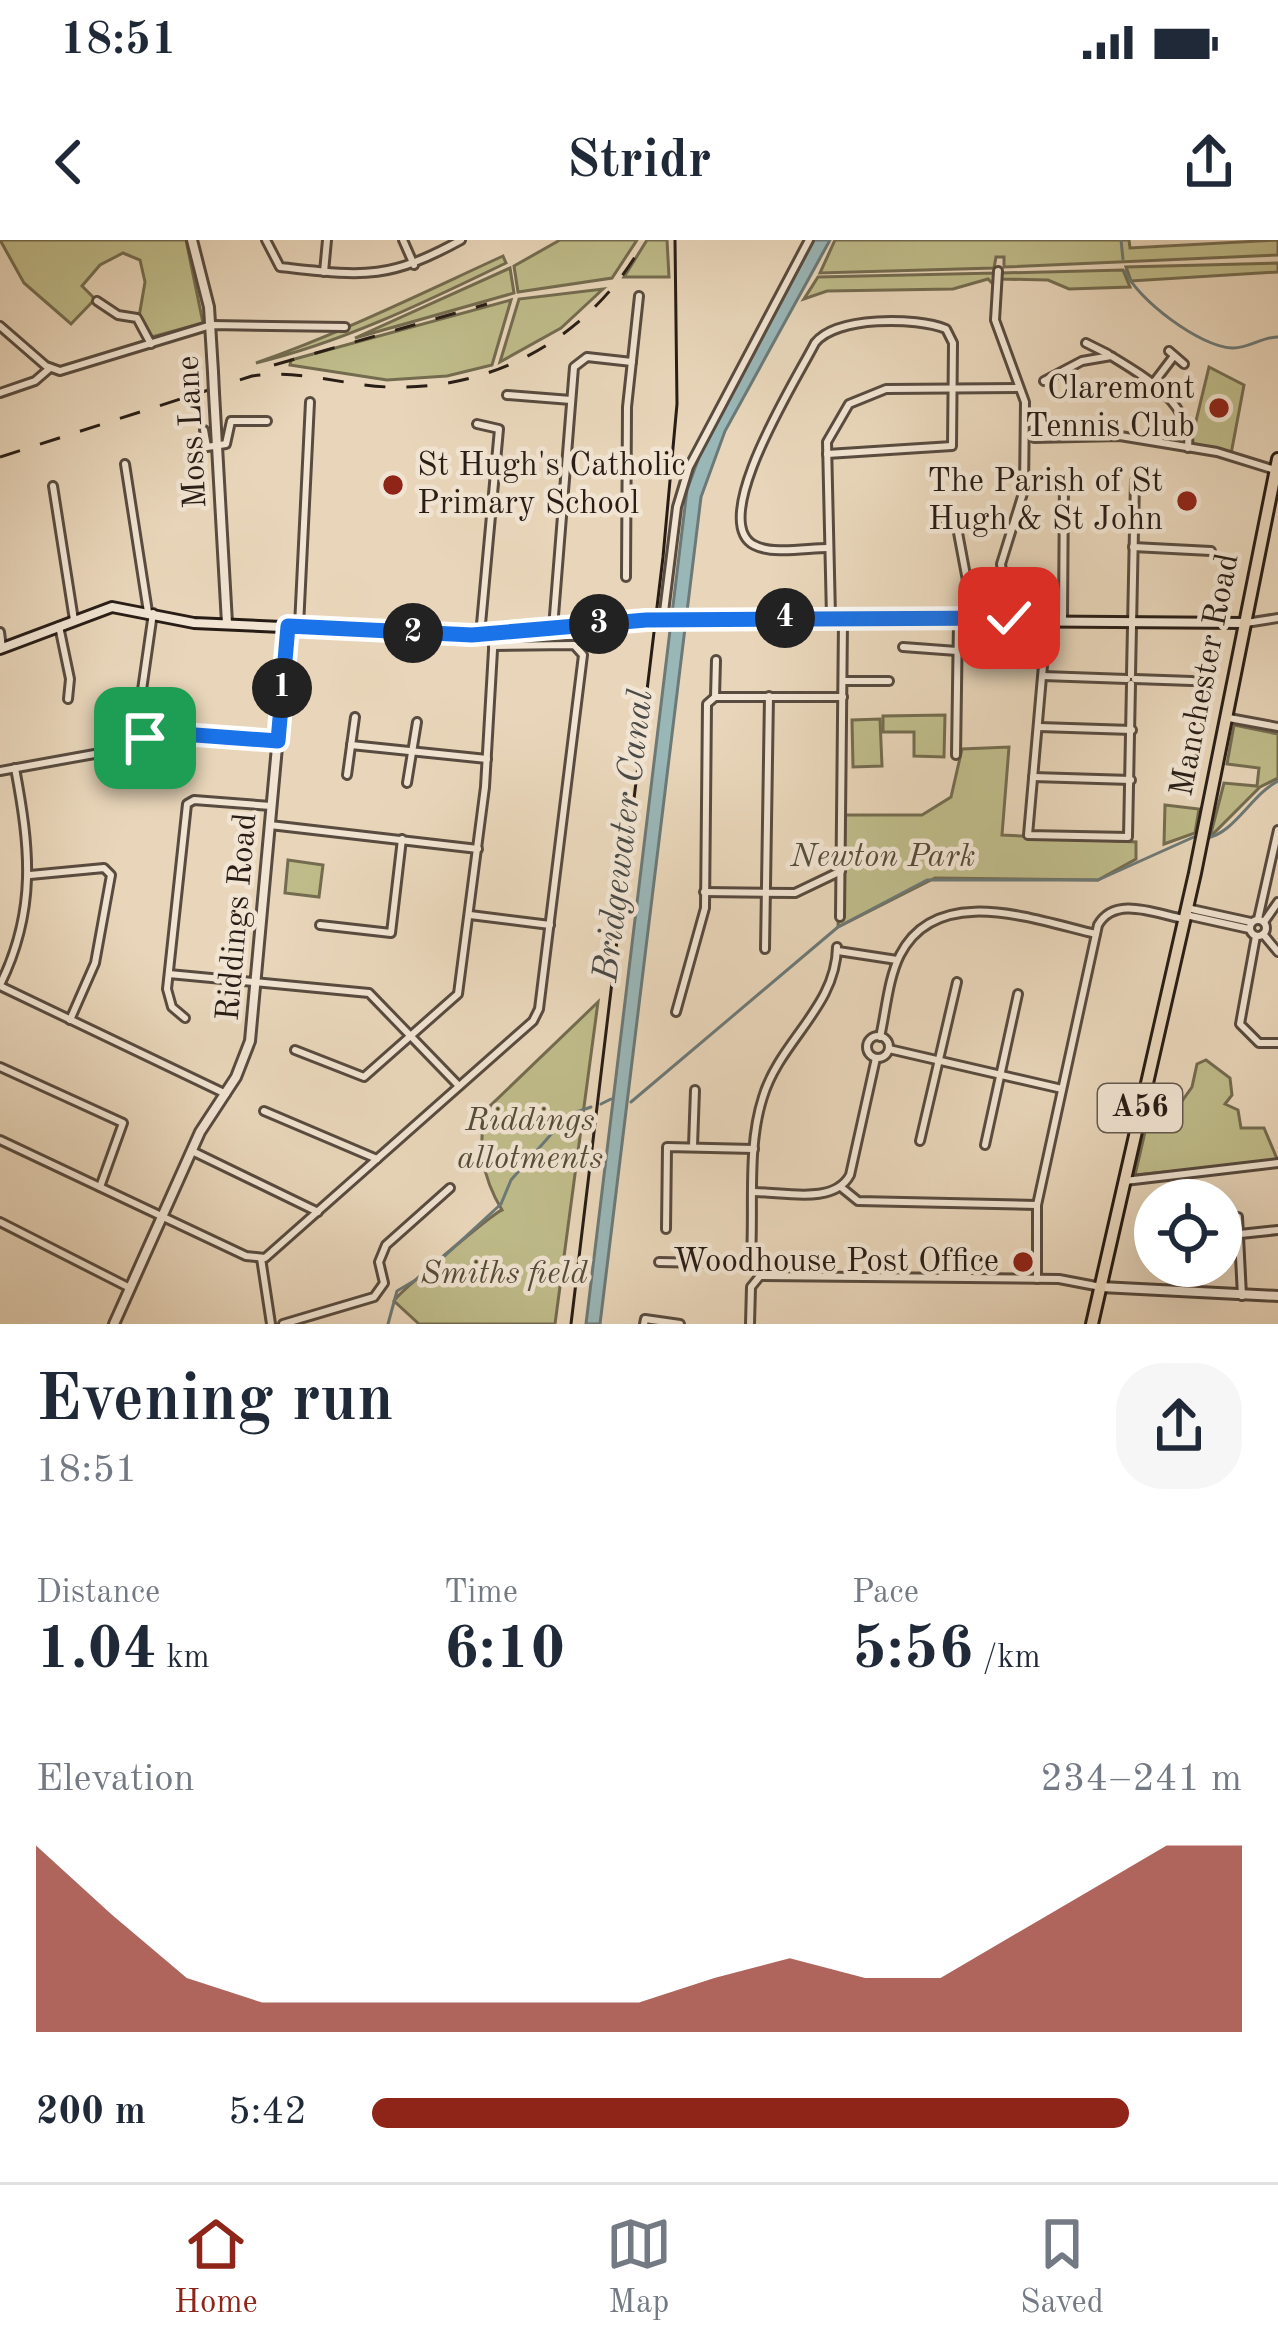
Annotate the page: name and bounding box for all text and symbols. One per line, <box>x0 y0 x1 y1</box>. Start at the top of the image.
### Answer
text: 18:51 <box>60 19 177 64</box>
icon: back <box>36 129 102 195</box>
icon: share <box>1176 129 1242 195</box>
text: Stridr <box>566 135 712 189</box>
street label: Moss Lane <box>173 355 213 509</box>
place label: Claremont Tennis Club <box>1025 373 1195 444</box>
marker: Claremont Tennis Club <box>1206 395 1232 421</box>
place label: St Hugh's Catholic Primary School <box>417 450 686 521</box>
place label: The Parish of St Hugh & St John <box>927 466 1163 537</box>
marker: St Hugh's Catholic Primary School <box>380 472 406 498</box>
marker: The Parish of St Hugh & St John <box>1174 488 1200 514</box>
street label: Manchester Road <box>1166 551 1246 799</box>
pin <box>958 567 1060 669</box>
icon: check <box>976 585 1042 651</box>
pin: 4 <box>755 588 815 648</box>
pin: 3 <box>569 594 629 654</box>
text: 4 <box>775 601 795 634</box>
pin: 2 <box>383 603 443 663</box>
text: 3 <box>589 607 609 640</box>
text: 2 <box>403 616 423 649</box>
pin: 1 <box>252 658 312 718</box>
text: 1 <box>272 671 292 704</box>
pin <box>94 687 196 789</box>
water label: Bridgewater Canal <box>588 687 661 985</box>
icon: arrive <box>112 705 178 771</box>
street label: Riddings Road <box>212 812 264 1022</box>
park label: Newton Park <box>789 841 976 874</box>
road number: A56 <box>1098 1084 1182 1132</box>
park label: Riddings allotments <box>457 1105 603 1176</box>
map controls <box>1134 1179 1242 1287</box>
button: locate <box>1134 1179 1242 1287</box>
place label: Woodhouse Post Office <box>673 1246 999 1279</box>
marker: Woodhouse Post Office <box>1010 1249 1036 1275</box>
park label: Smiths field <box>420 1258 588 1291</box>
button: share <box>1116 1363 1242 1489</box>
text: Evening run <box>36 1369 394 1435</box>
text: 18:51 <box>36 1451 137 1490</box>
text: Distance <box>36 1577 160 1610</box>
text: Time <box>444 1577 518 1610</box>
text: Pace <box>852 1577 919 1610</box>
text: 1.04 <box>36 1621 157 1681</box>
text: 6:10 <box>444 1621 565 1681</box>
text: 5:56 <box>852 1621 973 1681</box>
text: km <box>157 1642 210 1675</box>
text: /km <box>973 1642 1041 1675</box>
text: Elevation <box>36 1760 195 1799</box>
text: 234–241 m <box>1040 1760 1242 1799</box>
text: 200 m <box>36 2093 146 2132</box>
text: 5:42 <box>228 2093 307 2132</box>
tab: Home <box>174 2211 258 2324</box>
tab: Map <box>606 2211 672 2324</box>
tab: Saved <box>1020 2211 1104 2324</box>

